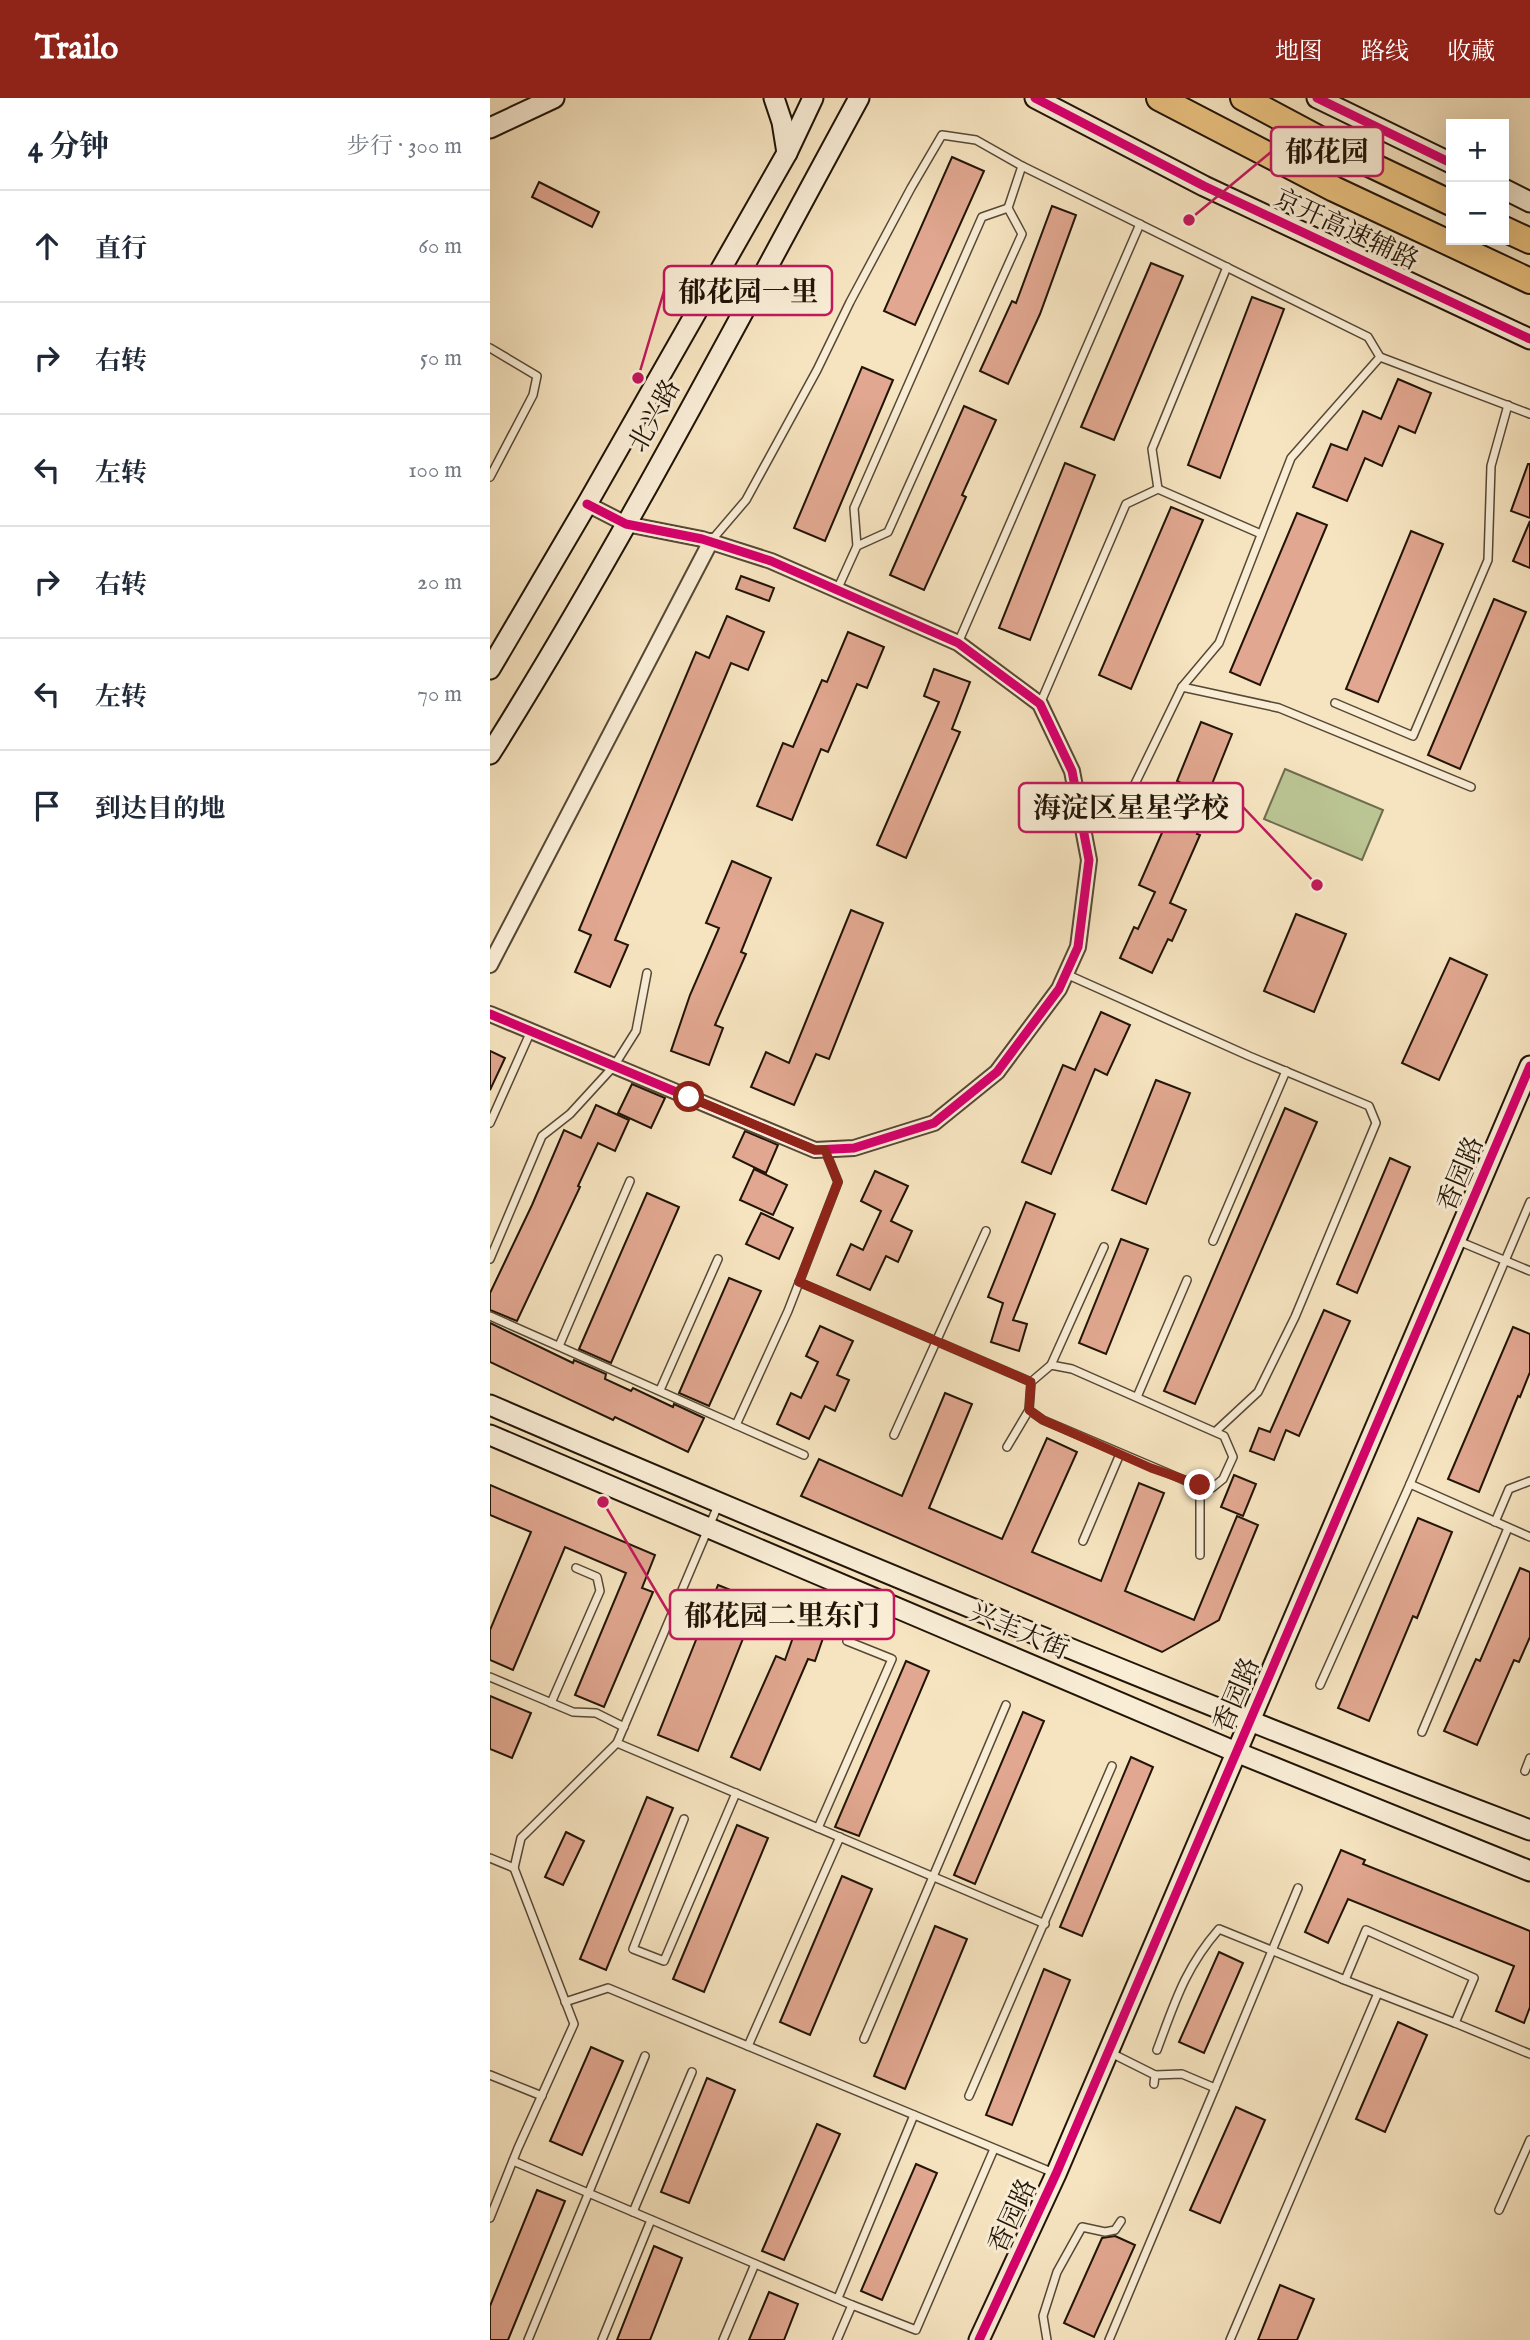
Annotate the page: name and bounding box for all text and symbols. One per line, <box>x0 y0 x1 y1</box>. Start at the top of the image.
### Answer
text: Trailo <box>35 28 118 70</box>
text: 地图 <box>1275 37 1323 68</box>
text: 路线 <box>1361 37 1409 68</box>
text: 收藏 <box>1447 37 1495 68</box>
map controls <box>1446 119 1509 245</box>
button: + <box>1446 119 1509 182</box>
callout: 郁花园 <box>1271 127 1383 176</box>
text: 4 分钟 <box>28 129 109 167</box>
text: 步行 · 300 m <box>347 132 462 161</box>
text: 郁花园 <box>1285 136 1369 171</box>
street label: 京开高速辅路 <box>1268 182 1424 278</box>
button: − <box>1446 182 1509 245</box>
icon: ahead <box>28 227 66 265</box>
text: 60 m <box>418 232 462 261</box>
text: 直行 <box>95 233 147 266</box>
callout: 郁花园一里 <box>664 266 832 315</box>
text: 郁花园一里 <box>678 276 818 311</box>
icon: right <box>28 339 66 377</box>
text: 50 m <box>420 344 462 373</box>
text: 右转 <box>95 345 147 378</box>
street label: 北兴路 <box>622 374 688 458</box>
icon: left <box>28 451 66 489</box>
text: 100 m <box>408 456 462 485</box>
text: 左转 <box>95 457 147 490</box>
icon: right <box>28 563 66 601</box>
text: 20 m <box>417 568 462 597</box>
text: 右转 <box>95 569 147 602</box>
icon: left <box>28 675 66 713</box>
text: 70 m <box>417 680 462 709</box>
text: 左转 <box>95 681 147 714</box>
callout: 海淀区星星学校 <box>1019 783 1243 832</box>
icon: arrive <box>28 787 66 825</box>
text: 海淀区星星学校 <box>1033 792 1229 827</box>
text: 到达目的地 <box>95 793 225 826</box>
route start <box>673 1081 704 1112</box>
street label: 香园路 <box>1431 1132 1491 1216</box>
route end <box>1184 1469 1215 1500</box>
callout: 郁花园二里东门 <box>670 1590 894 1639</box>
street label: 兴丰大街 <box>965 1596 1073 1668</box>
text: 郁花园二里东门 <box>684 1600 880 1635</box>
street label: 香园路 <box>1207 1653 1267 1737</box>
street label: 香园路 <box>982 2174 1044 2258</box>

